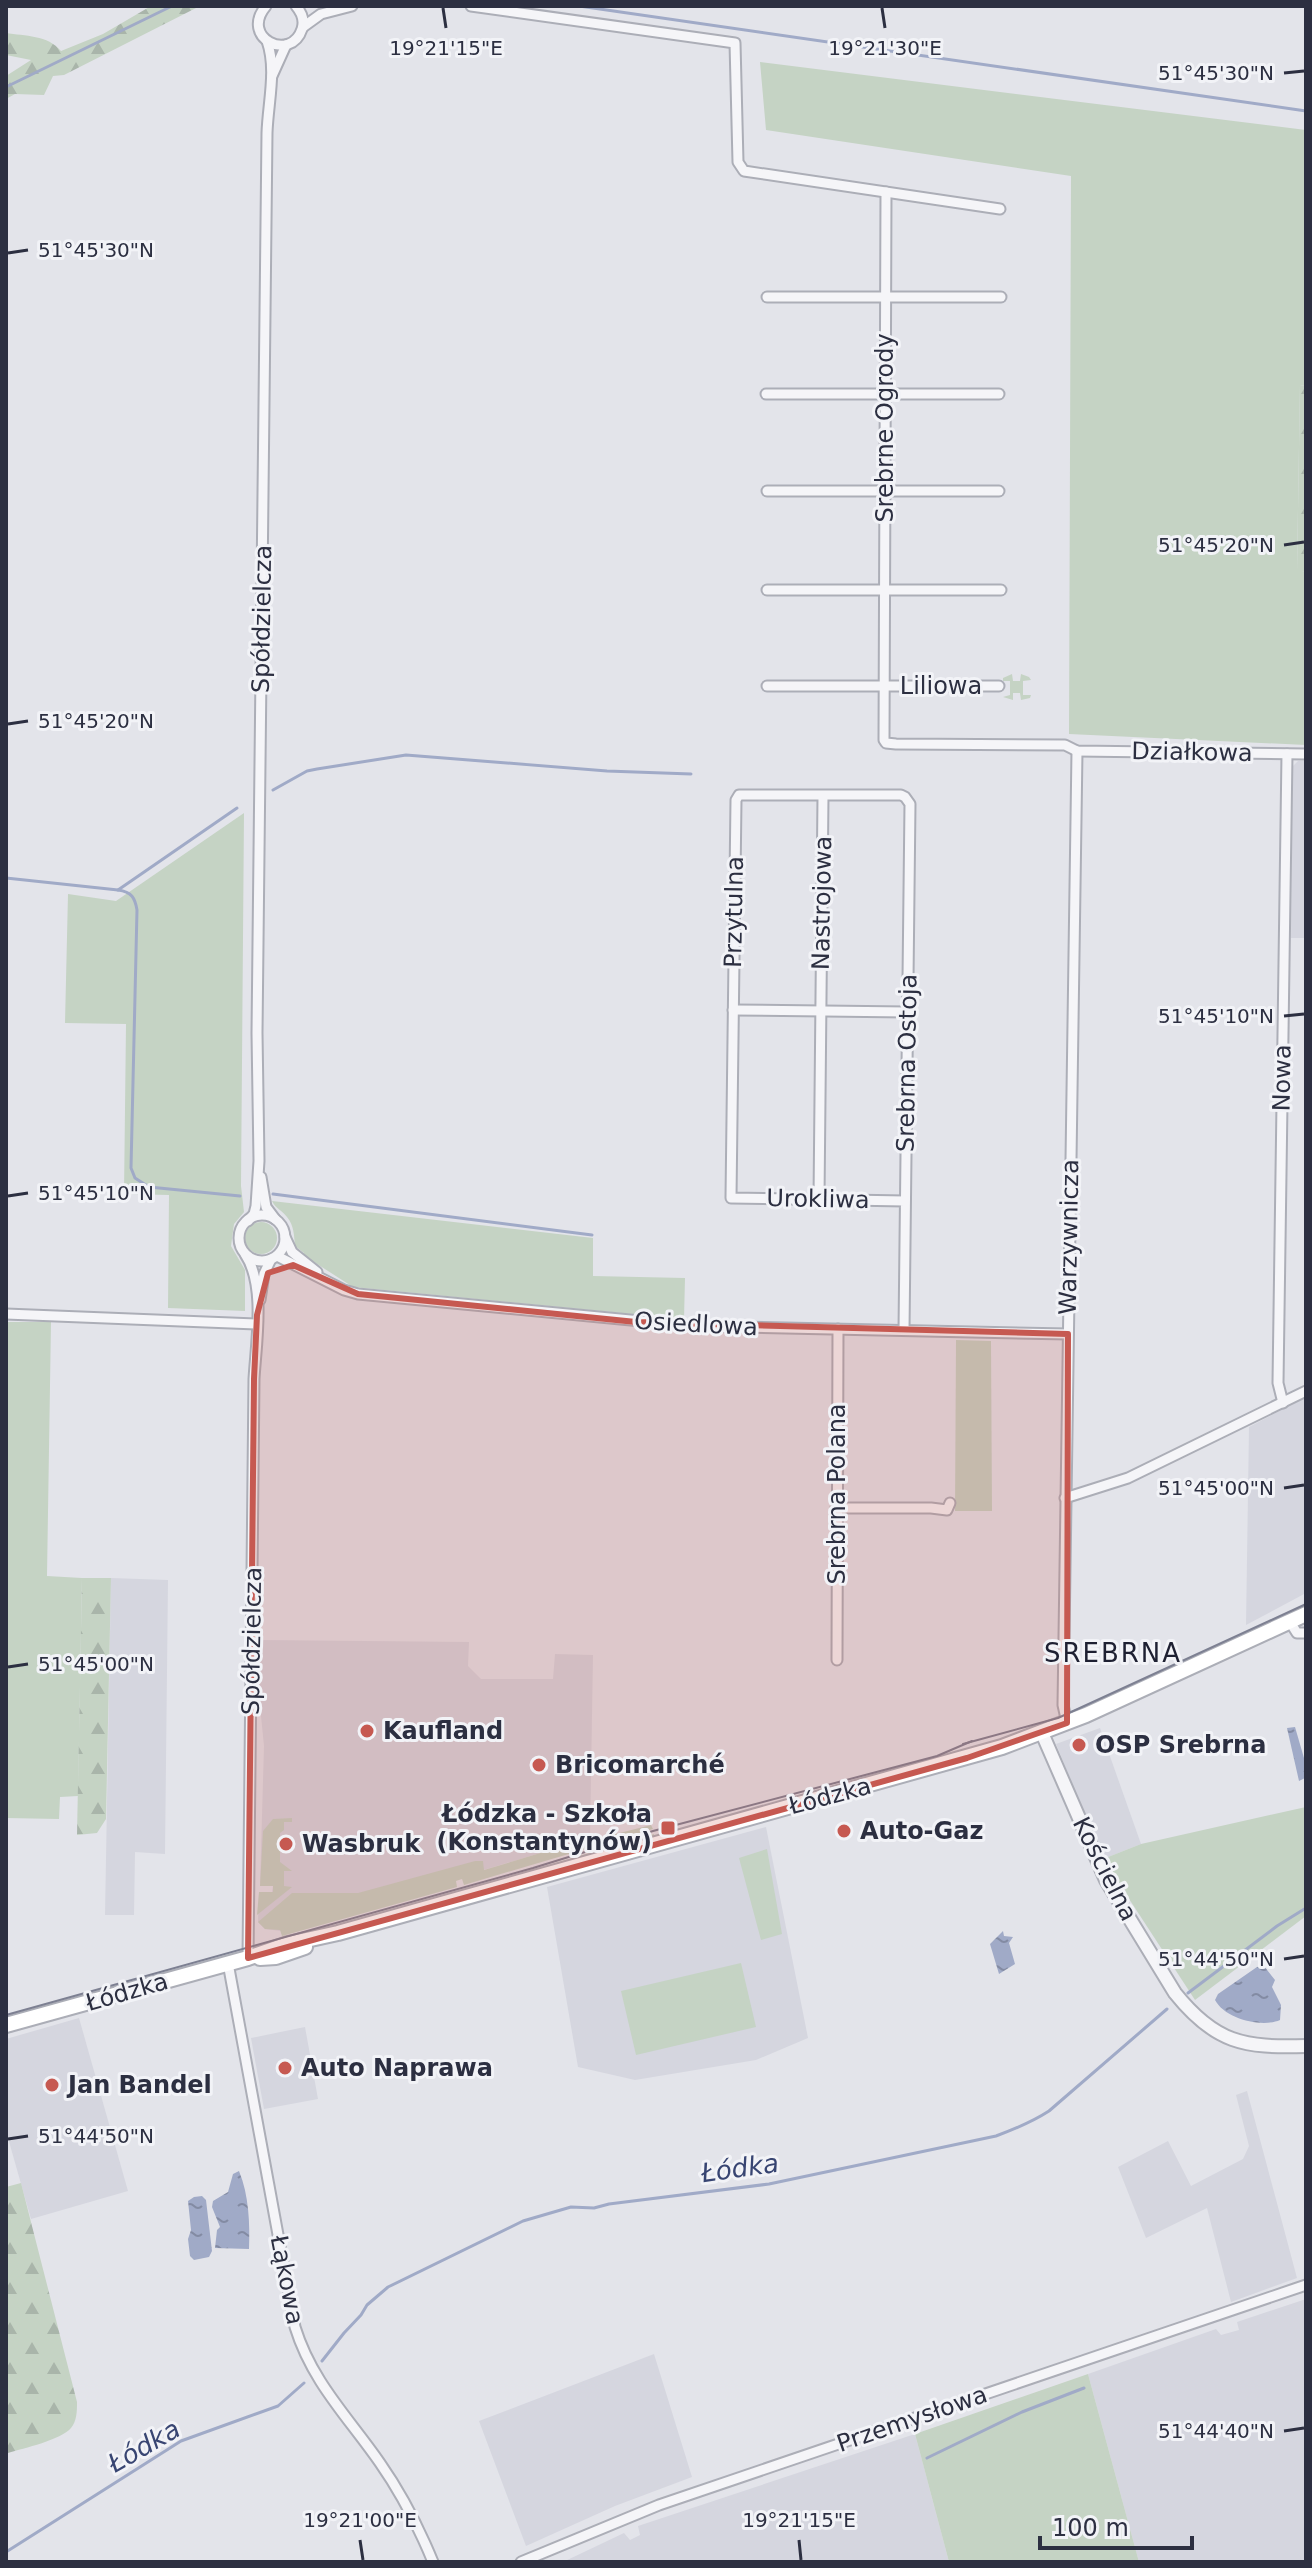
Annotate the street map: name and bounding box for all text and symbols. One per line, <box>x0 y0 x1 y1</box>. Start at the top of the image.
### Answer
text: 19°21'15"E <box>389 36 503 60</box>
text: 19°21'30"E <box>828 36 942 60</box>
text: 51°45'30"N <box>1158 61 1274 85</box>
text: 51°45'30"N <box>38 238 154 262</box>
street label: Srebrne Ogrody <box>871 333 899 523</box>
text: 51°45'20"N <box>1158 533 1274 557</box>
street label: Spółdzielcza <box>247 545 277 693</box>
street label: Liliowa <box>900 672 982 700</box>
text: 51°45'20"N <box>38 709 154 733</box>
street label: Działkowa <box>1131 737 1253 767</box>
street label: Nastrojowa <box>807 836 837 970</box>
street label: Przytulna <box>719 856 749 968</box>
street label: Srebrna Ostoja <box>891 974 923 1152</box>
text: 51°45'10"N <box>1158 1004 1274 1028</box>
street label: Nowa <box>1267 1044 1297 1112</box>
street label: Warzywnicza <box>1054 1159 1084 1315</box>
text: 51°45'10"N <box>38 1181 154 1205</box>
street label: Urokliwa <box>766 1184 870 1214</box>
street label: Osiedlowa <box>633 1307 759 1341</box>
street label: Srebrna Polana <box>823 1403 851 1585</box>
text: 51°45'00"N <box>1158 1476 1274 1500</box>
street label: Spółdzielcza <box>237 1567 267 1715</box>
district label: SREBRNA <box>1044 1638 1182 1668</box>
text: 51°45'00"N <box>38 1652 154 1676</box>
place label: Kaufland <box>383 1717 503 1745</box>
marker: Kaufland <box>358 1722 376 1740</box>
place label: OSP Srebrna <box>1095 1731 1266 1759</box>
marker: OSP Srebrna <box>1070 1736 1088 1754</box>
place label: Bricomarché <box>555 1751 725 1779</box>
marker: Bricomarché <box>530 1756 548 1774</box>
street label: Łódzka <box>785 1772 874 1821</box>
place label: Łódzka - Szkoła (Konstantynów) <box>436 1800 652 1856</box>
street label: Kościelna <box>1067 1812 1143 1926</box>
place label: Auto-Gaz <box>860 1817 983 1845</box>
marker: Łódzka - Szkoła (Konstantynów) <box>659 1819 677 1837</box>
marker: Auto-Gaz <box>835 1822 853 1840</box>
place label: Wasbruk <box>302 1830 421 1858</box>
marker: Wasbruk <box>277 1835 295 1853</box>
text: 51°44'50"N <box>1158 1947 1274 1971</box>
street label: Łódzka <box>82 1967 171 2017</box>
place label: Auto Naprawa <box>301 2054 493 2082</box>
marker: Auto Naprawa <box>276 2059 294 2077</box>
place label: Jan Bandel <box>66 2071 212 2099</box>
marker: Jan Bandel <box>43 2076 61 2094</box>
text: 51°44'50"N <box>38 2124 154 2148</box>
water label: Łódka <box>698 2148 781 2188</box>
street label: Łąkowa <box>264 2232 309 2327</box>
street label: Przemysłowa <box>833 2380 991 2458</box>
water label: Łódka <box>102 2414 185 2479</box>
text: 51°44'40"N <box>1158 2419 1274 2443</box>
scale bar <box>1040 2500 1192 2550</box>
text: 19°21'00"E <box>303 2508 417 2532</box>
text: 19°21'15"E <box>742 2508 856 2532</box>
text: 100 m <box>1052 2514 1129 2542</box>

